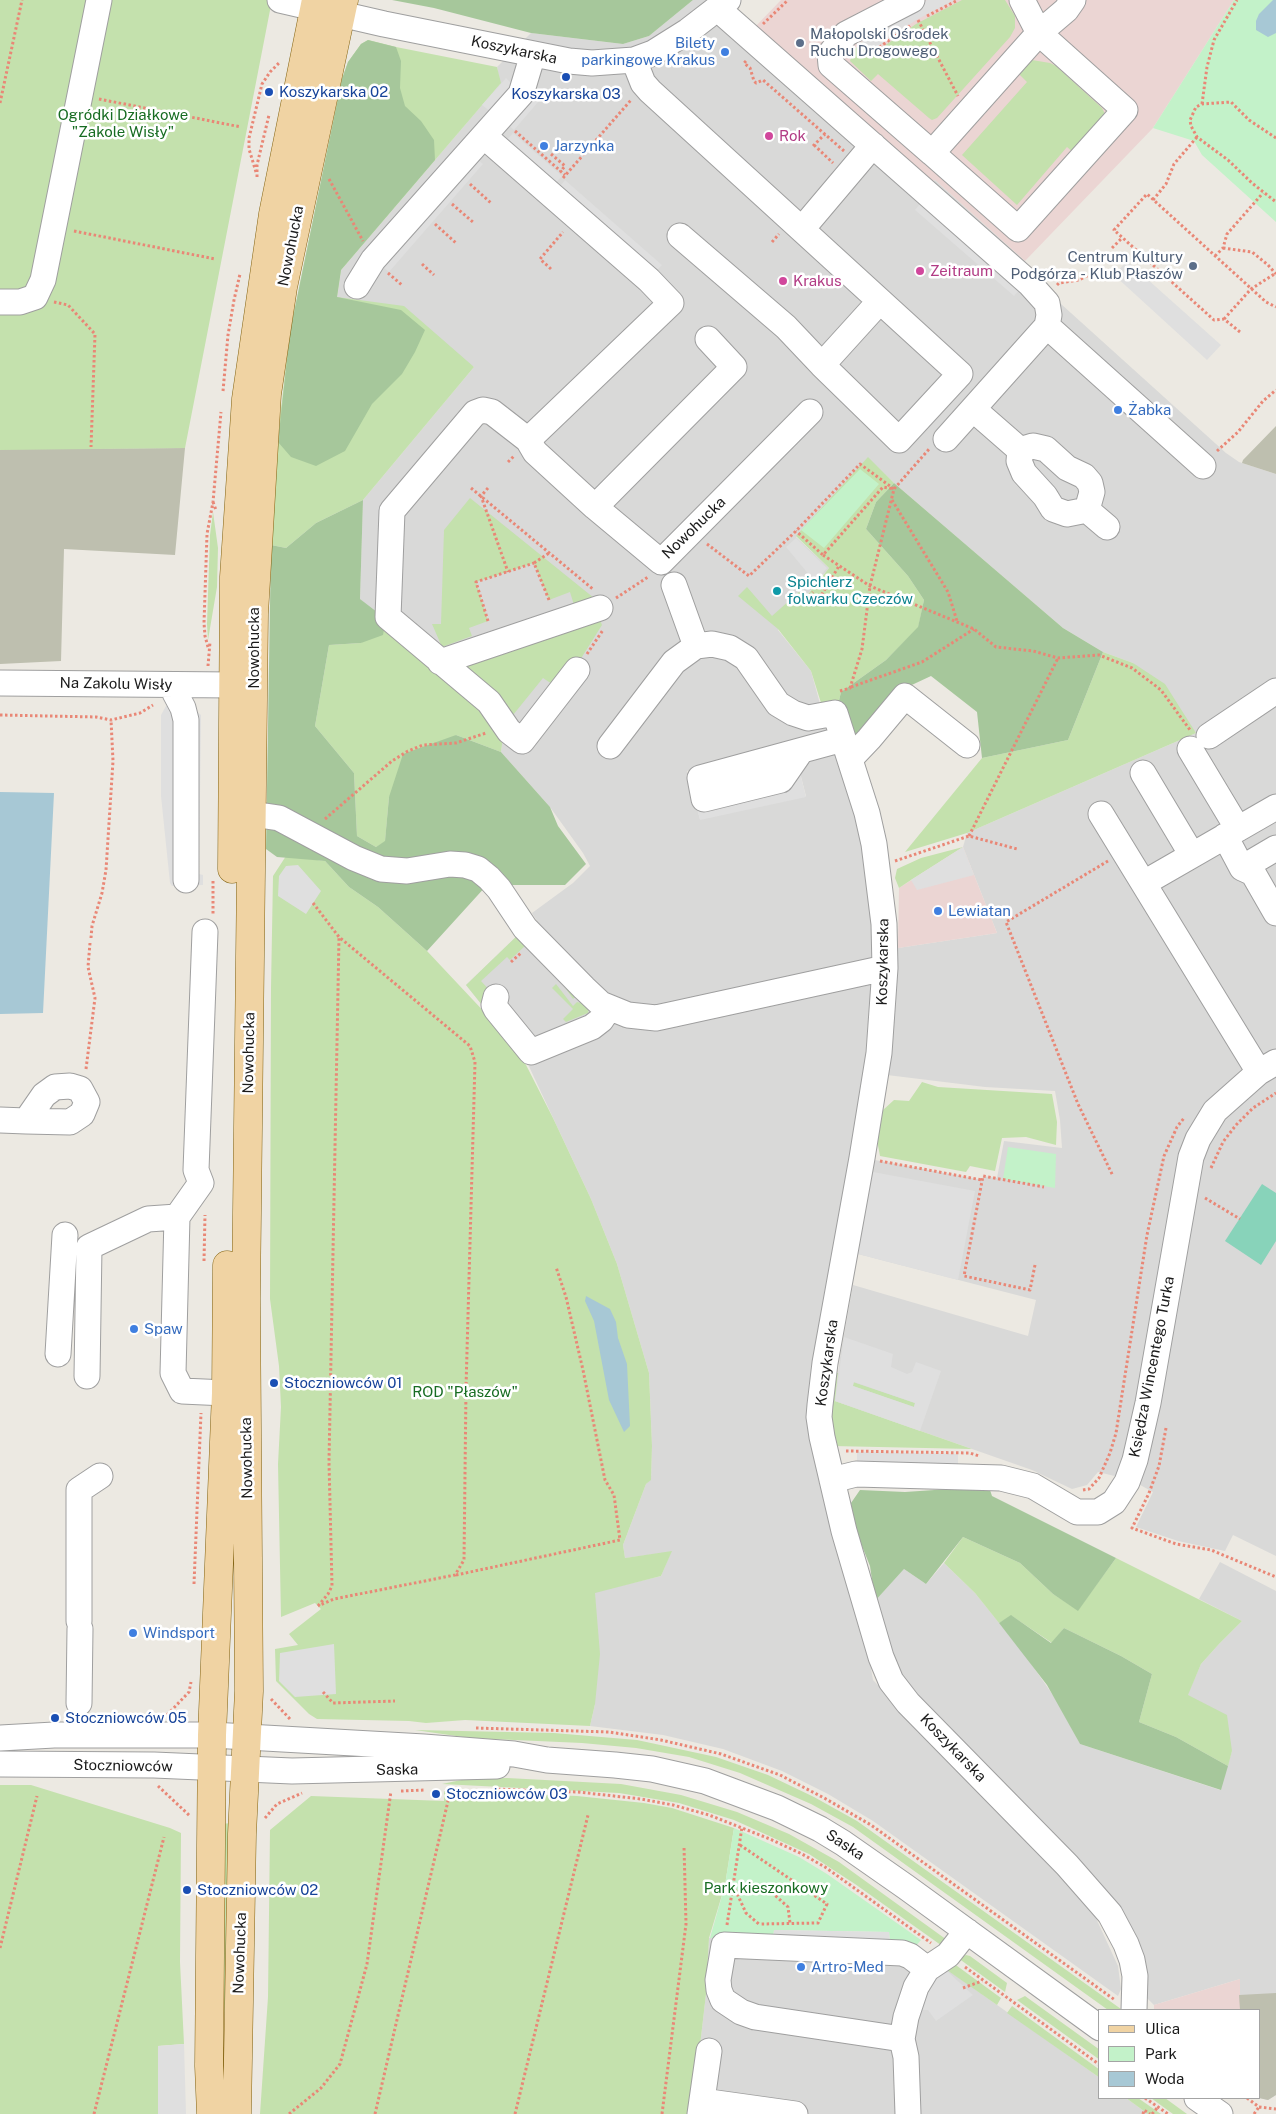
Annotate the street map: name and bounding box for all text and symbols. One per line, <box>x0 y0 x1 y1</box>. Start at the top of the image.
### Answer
place label: Małopolski Ośrodek Ruchu Drogowego <box>810 25 949 60</box>
street label: Koszykarska <box>469 32 559 68</box>
place label: Bilety parkingowe Krakus <box>581 34 715 69</box>
marker: Małopolski Ośrodek Ruchu Drogowego <box>794 37 806 49</box>
marker: Bilety parkingowe Krakus <box>719 46 731 58</box>
marker: Koszykarska 03 <box>560 71 572 83</box>
place label: Koszykarska 02 <box>279 83 388 101</box>
place label: Koszykarska 03 <box>511 85 621 103</box>
marker: Koszykarska 02 <box>263 86 275 98</box>
park label: Ogródki Działkowe "Zakole Wisły" <box>58 106 188 141</box>
place label: Rok <box>779 127 806 145</box>
marker: Rok <box>763 130 775 142</box>
place label: Jarzynka <box>554 137 614 155</box>
marker: Jarzynka <box>538 140 550 152</box>
street label: Nowohucka <box>274 204 308 288</box>
place label: Centrum Kultury Podgórza - Klub Płaszów <box>1011 248 1183 283</box>
marker: Centrum Kultury Podgórza - Klub Płaszów <box>1187 260 1199 272</box>
place label: Zeitraum <box>930 262 993 280</box>
marker: Zeitraum <box>914 265 926 277</box>
place label: Krakus <box>793 272 842 290</box>
marker: Krakus <box>777 275 789 287</box>
place label: Żabka <box>1128 401 1171 419</box>
marker: Żabka <box>1112 404 1124 416</box>
street label: Nowohucka <box>658 493 730 563</box>
place label: Spichlerz folwarku Czeczów <box>787 573 913 608</box>
marker: Spichlerz folwarku Czeczów <box>771 585 783 597</box>
street label: Nowohucka <box>245 607 263 689</box>
street label: Na Zakolu Wisły <box>59 674 173 694</box>
place label: Lewiatan <box>948 902 1011 920</box>
marker: Lewiatan <box>932 905 944 917</box>
street label: Koszykarska <box>873 918 893 1006</box>
street label: Nowohucka <box>239 1012 259 1094</box>
street label: Księdza Wincentego Turka <box>1126 1275 1178 1459</box>
street label: Koszykarska <box>812 1319 842 1407</box>
place label: Spaw <box>144 1320 183 1338</box>
marker: Spaw <box>128 1323 140 1335</box>
place label: Stoczniowców 01 <box>284 1374 402 1392</box>
marker: Stoczniowców 01 <box>268 1377 280 1389</box>
park label: ROD "Płaszów" <box>412 1383 518 1401</box>
street label: Nowohucka <box>237 1417 257 1499</box>
place label: Windsport <box>143 1624 215 1642</box>
marker: Windsport <box>127 1627 139 1639</box>
place label: Stoczniowców 05 <box>65 1709 187 1727</box>
street label: Koszykarska <box>916 1710 990 1786</box>
marker: Stoczniowców 05 <box>49 1712 61 1724</box>
street label: Stoczniowców <box>73 1756 173 1776</box>
street label: Saska <box>376 1761 418 1779</box>
place label: Stoczniowców 03 <box>446 1785 568 1803</box>
marker: Stoczniowców 03 <box>430 1788 442 1800</box>
street label: Saska <box>822 1826 868 1864</box>
park label: Park kieszonkowy <box>704 1879 828 1897</box>
place label: Stoczniowców 02 <box>197 1881 318 1899</box>
marker: Stoczniowców 02 <box>181 1884 193 1896</box>
street label: Nowohucka <box>230 1912 250 1994</box>
place label: Artro-Med <box>811 1958 884 1976</box>
marker: Artro-Med <box>795 1961 807 1973</box>
legend <box>1098 2009 1261 2099</box>
text: Ulica <box>1145 2020 1180 2037</box>
text: Park <box>1145 2045 1177 2062</box>
text: Woda <box>1145 2070 1184 2087</box>

